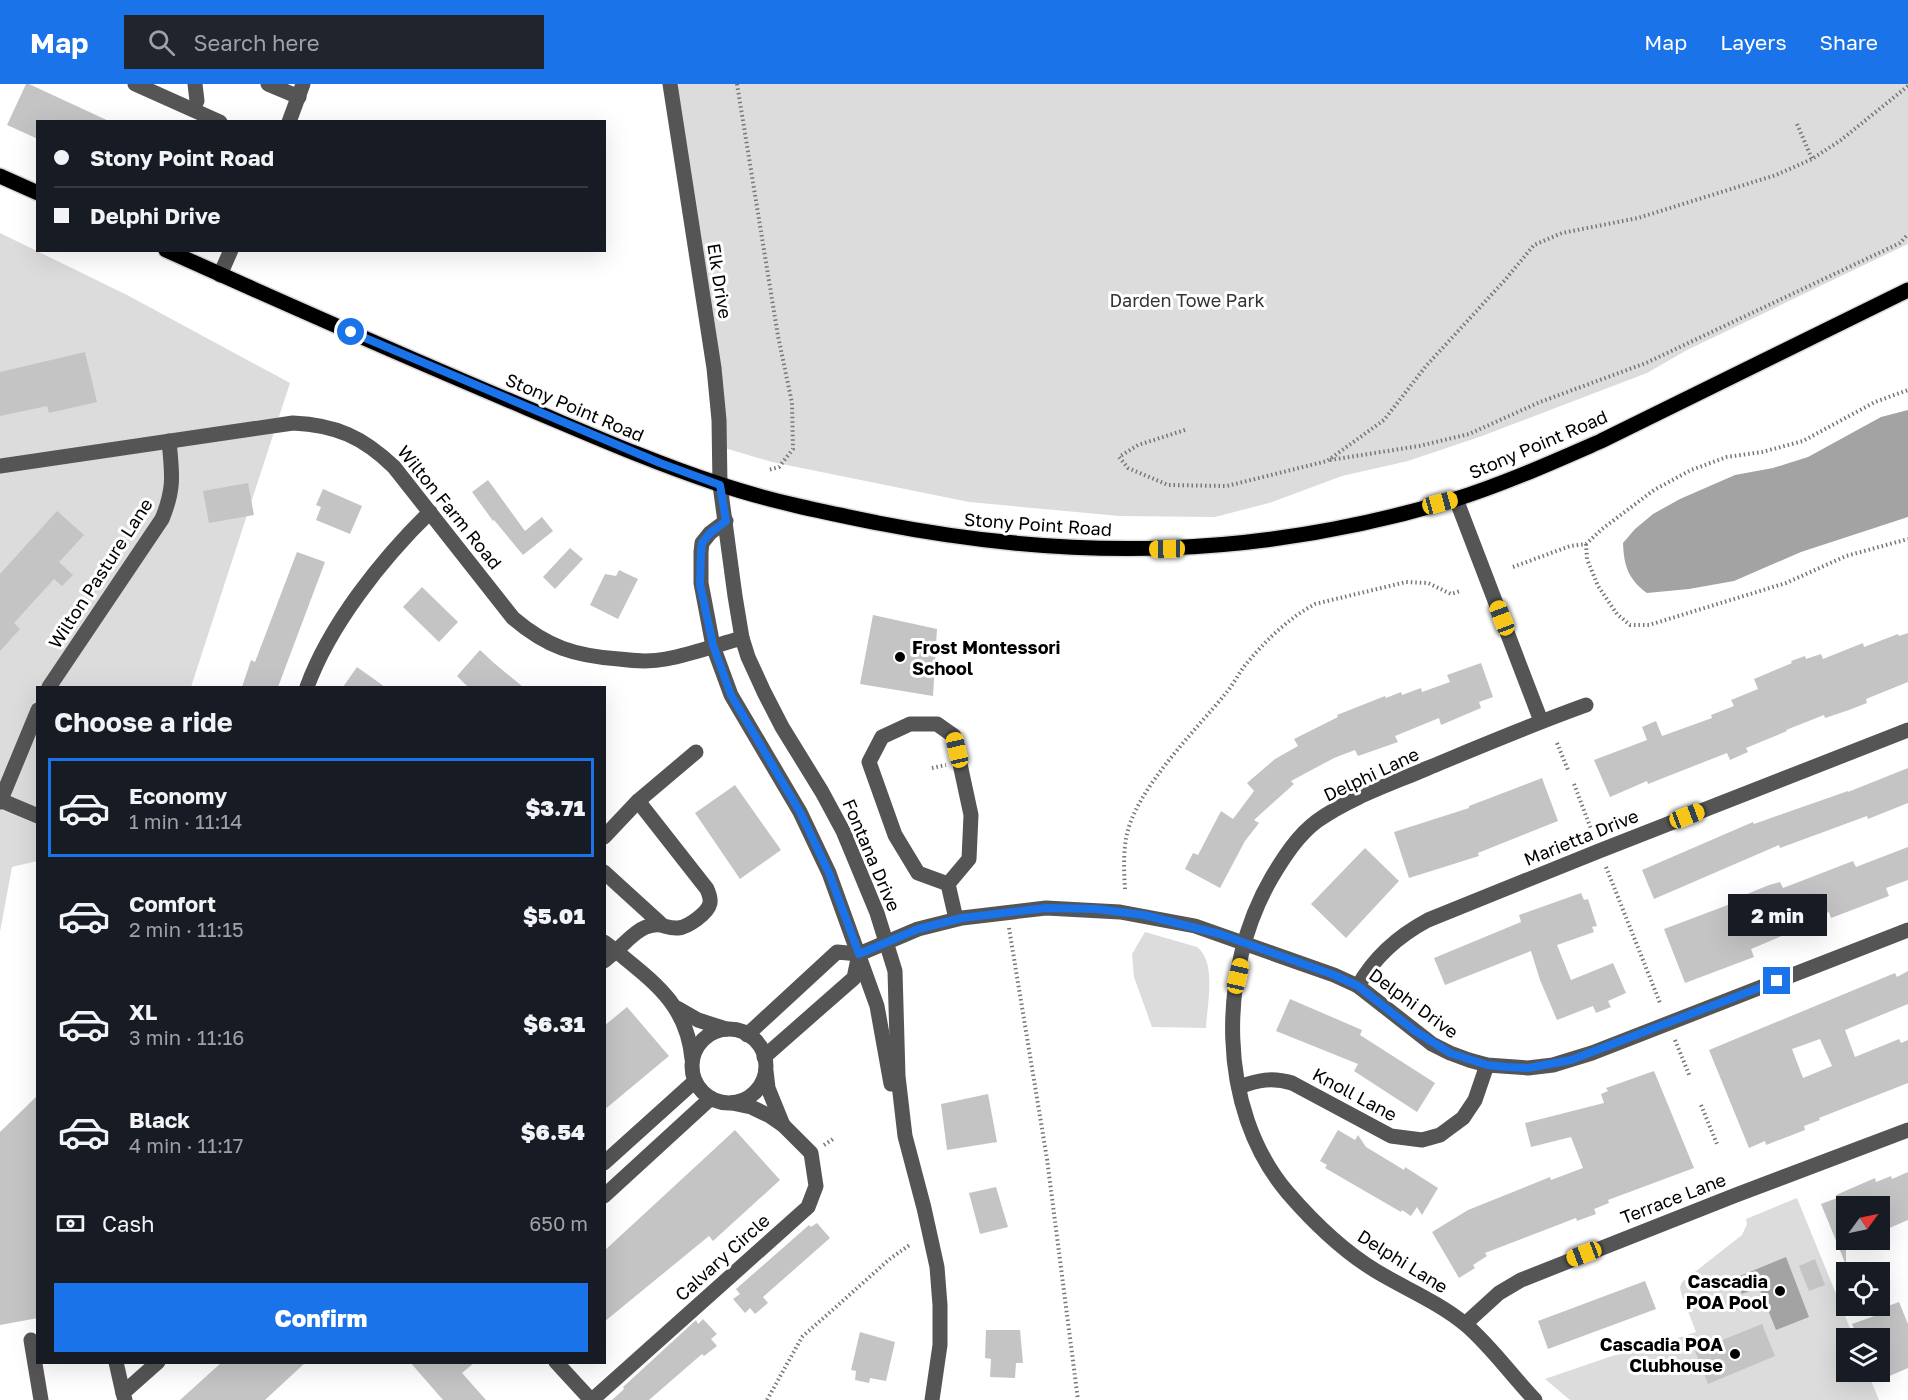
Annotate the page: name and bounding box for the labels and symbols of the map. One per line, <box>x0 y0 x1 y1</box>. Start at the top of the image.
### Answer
street label: Elk Drive <box>703 242 737 320</box>
park label: Darden Towe Park <box>1109 289 1265 311</box>
route start <box>337 318 364 345</box>
street label: Stony Point Road <box>502 368 648 446</box>
street label: Stony Point Road <box>1465 405 1611 483</box>
street label: Wilton Farm Road <box>393 441 507 573</box>
car <box>1420 490 1460 516</box>
street label: Wilton Pasture Lane <box>43 494 157 652</box>
street label: Stony Point Road <box>963 508 1113 540</box>
car <box>1149 540 1185 558</box>
car <box>1487 598 1517 638</box>
place label: Frost Montessori School <box>912 636 1060 679</box>
marker: Frost Montessori School <box>893 650 907 664</box>
car <box>944 730 970 770</box>
street label: Delphi Lane <box>1320 742 1422 806</box>
street label: Fontana Drive <box>838 796 906 914</box>
car <box>1667 801 1707 831</box>
street label: Marietta Drive <box>1521 804 1641 870</box>
callout: 2 min <box>1728 894 1826 936</box>
car <box>1225 956 1251 996</box>
street label: Delphi Drive <box>1365 963 1463 1043</box>
route end <box>1763 967 1790 994</box>
street label: Knoll Lane <box>1309 1063 1401 1125</box>
street label: Terrace Lane <box>1617 1168 1729 1228</box>
north arrow <box>1836 1196 1890 1250</box>
street label: Calvary Circle <box>670 1209 774 1305</box>
street label: Delphi Lane <box>1354 1225 1452 1297</box>
car <box>1564 1239 1604 1269</box>
place label: Cascadia POA Pool <box>1686 1270 1768 1313</box>
marker: Cascadia POA Pool <box>1773 1284 1787 1298</box>
place label: Cascadia POA Clubhouse <box>1600 1333 1723 1376</box>
marker: Cascadia POA Clubhouse <box>1728 1347 1742 1361</box>

